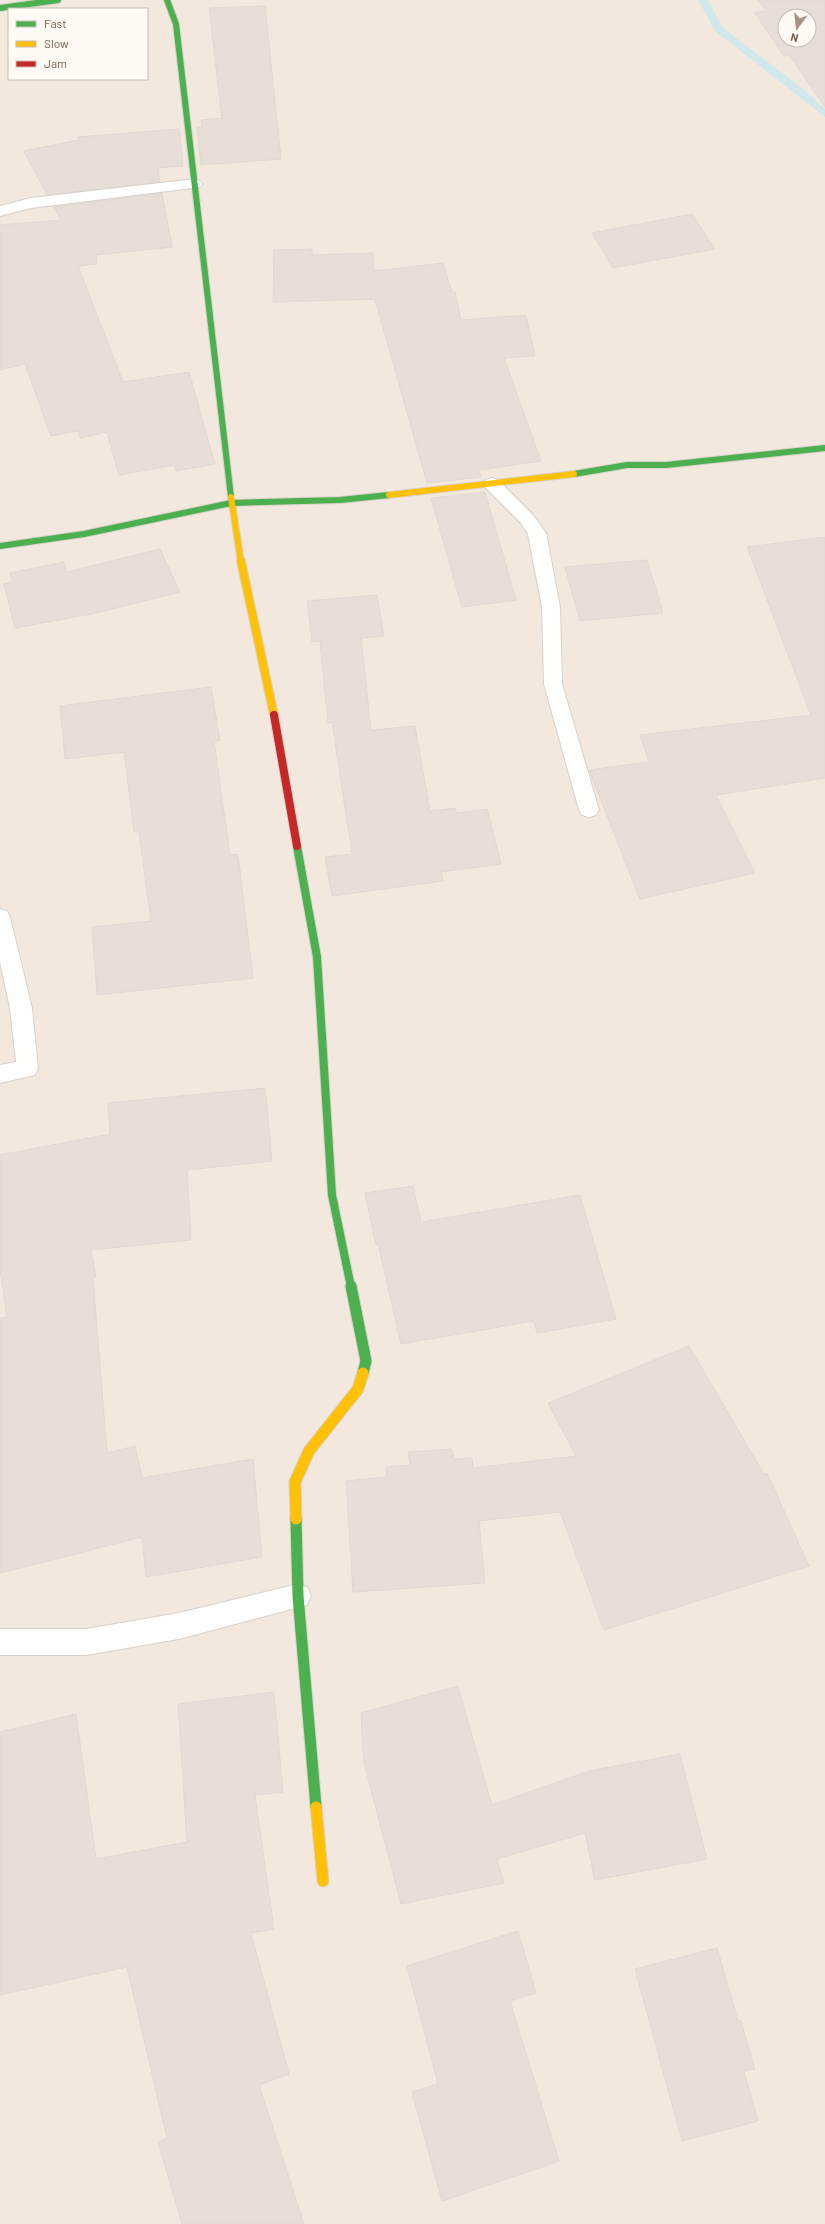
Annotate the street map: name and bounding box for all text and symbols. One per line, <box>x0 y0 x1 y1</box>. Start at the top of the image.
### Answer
legend <box>8 8 148 80</box>
north arrow <box>777 8 817 48</box>
text: Fast <box>44 16 67 30</box>
text: N <box>789 31 800 45</box>
text: Slow <box>44 36 69 50</box>
text: Jam <box>44 56 67 70</box>

